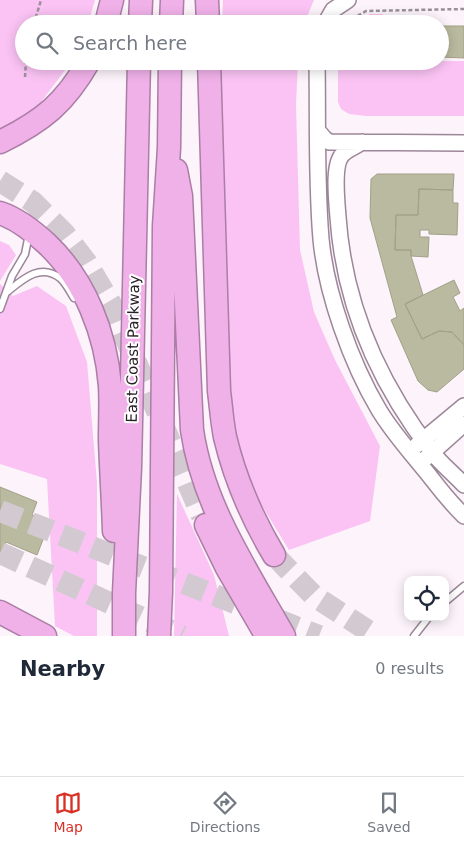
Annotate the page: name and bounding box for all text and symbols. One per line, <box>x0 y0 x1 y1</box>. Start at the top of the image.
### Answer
search box <box>15 15 449 70</box>
icon: search <box>33 29 61 57</box>
text: Search here <box>73 32 187 54</box>
street label: East Coast Parkway <box>123 275 143 423</box>
map controls <box>404 576 449 621</box>
button: locate <box>404 576 449 621</box>
text: Nearby <box>20 657 105 681</box>
text: 0 results <box>375 659 444 678</box>
tab: Map <box>53 789 83 835</box>
tab: Directions <box>190 789 260 835</box>
tab: Saved <box>367 789 411 835</box>

